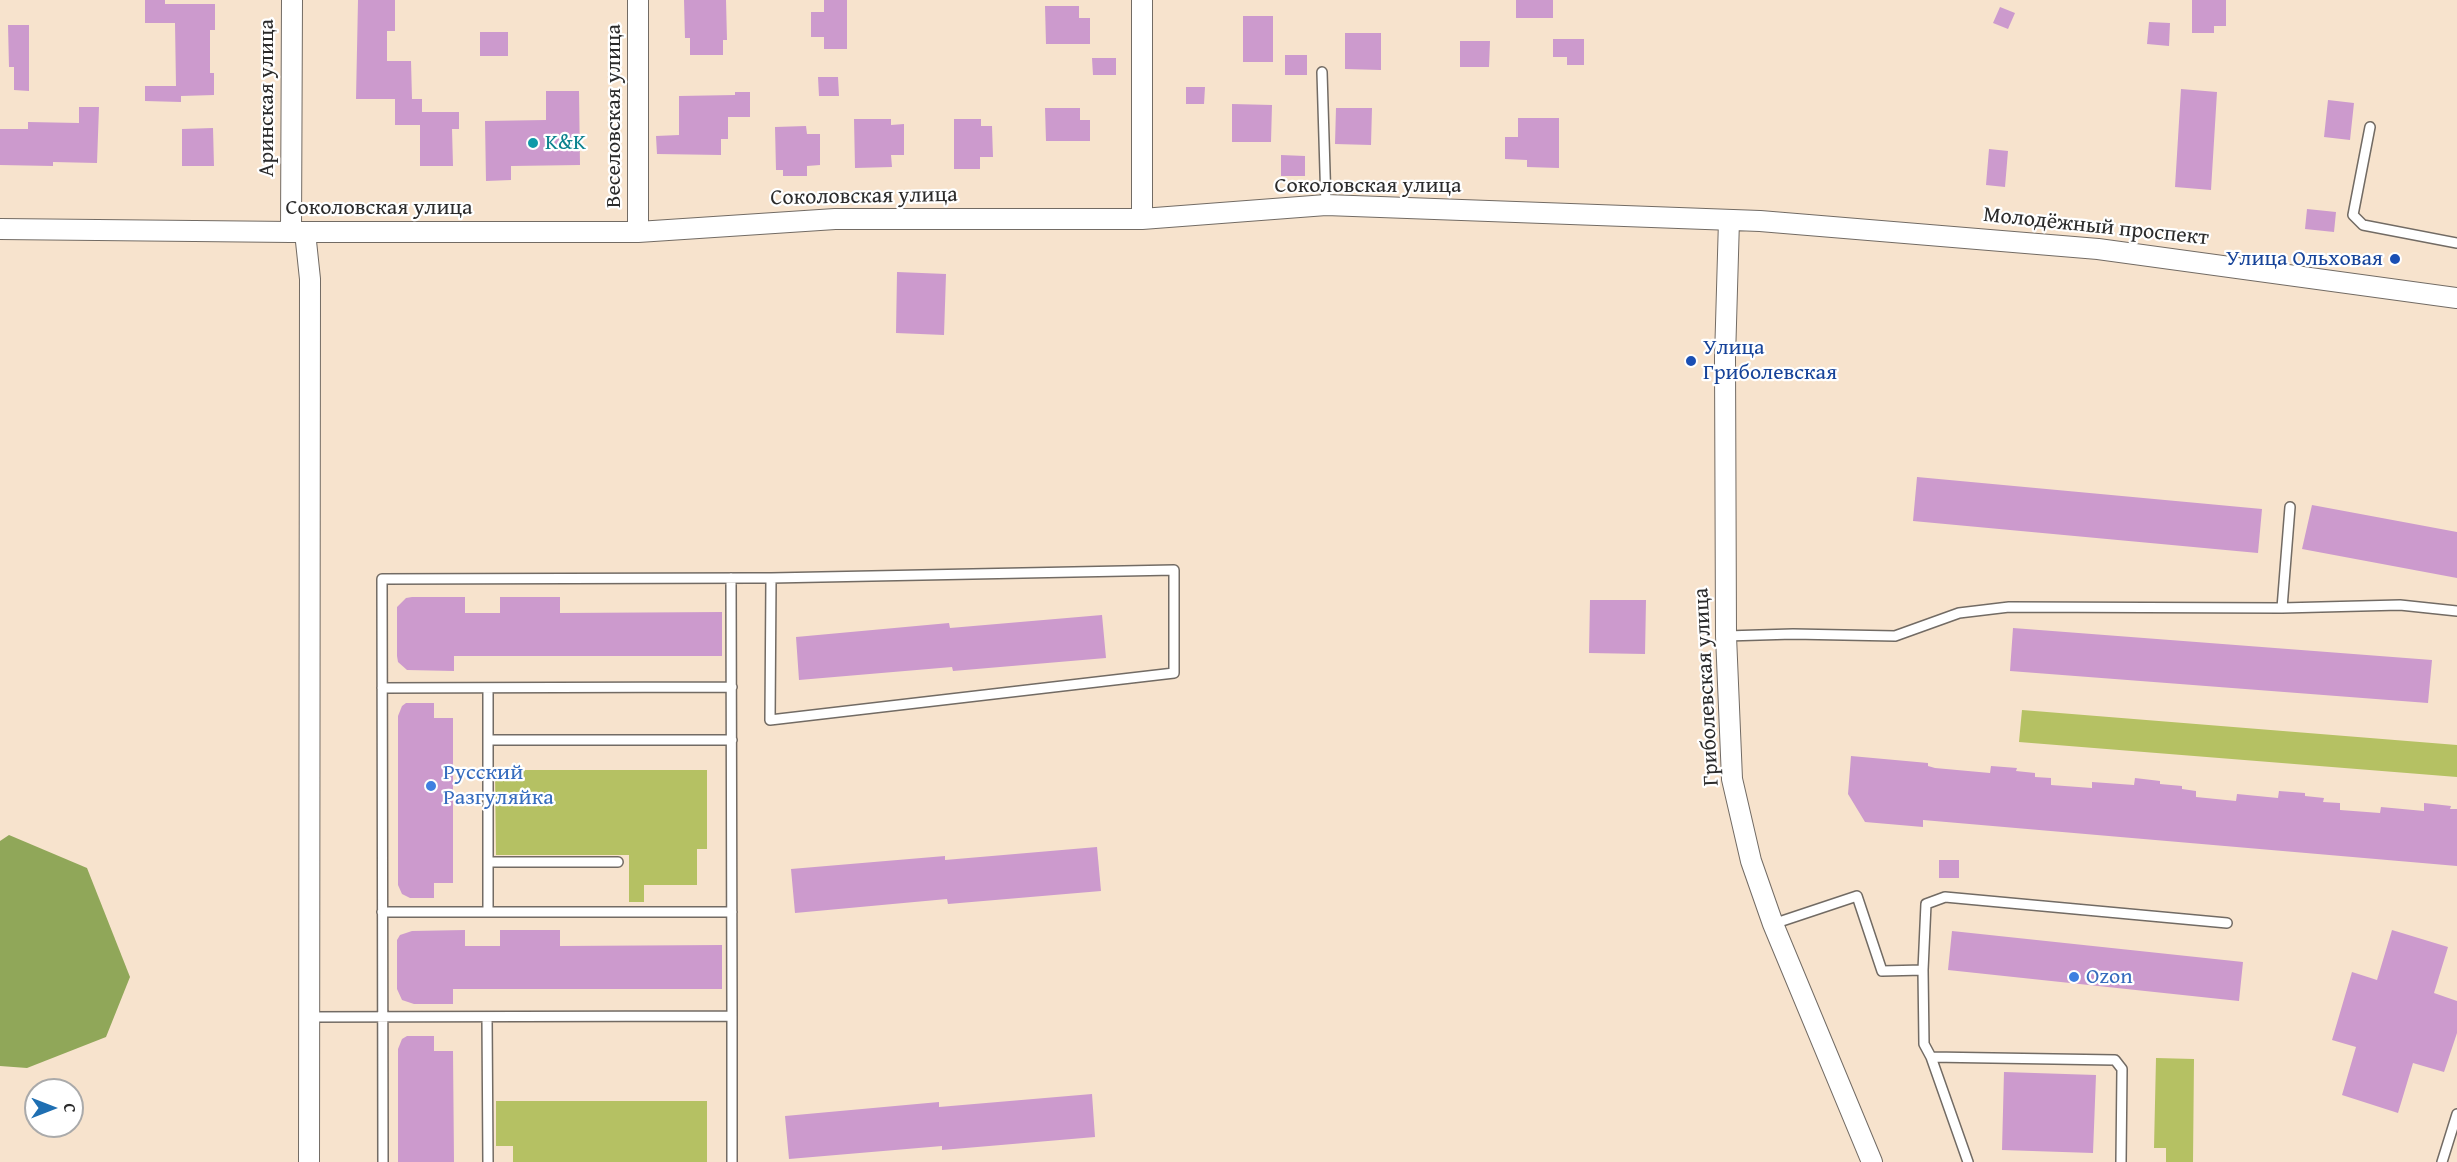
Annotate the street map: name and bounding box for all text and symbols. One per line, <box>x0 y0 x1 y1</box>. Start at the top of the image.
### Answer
street label: Аринская улица <box>254 19 280 177</box>
street label: Веселовская улица <box>601 24 627 208</box>
place label: K&K <box>545 130 586 156</box>
marker: K&K <box>526 136 540 150</box>
street label: Соколовская улица <box>1274 173 1462 199</box>
street label: Соколовская улица <box>770 182 958 212</box>
street label: Соколовская улица <box>285 195 473 221</box>
street label: Молодёжный проспект <box>1982 202 2210 252</box>
place label: Улица Ольховая <box>2226 246 2383 272</box>
marker: Улица Ольховая <box>2388 252 2402 266</box>
place label: Улица Гриболевская <box>1703 335 1837 386</box>
marker: Улица Гриболевская <box>1684 354 1698 368</box>
street label: Гриболевская улица <box>1689 587 1725 787</box>
place label: Русский Разгуляйка <box>443 760 554 812</box>
marker: Русский Разгуляйка <box>424 779 438 793</box>
place label: Ozon <box>2086 964 2133 990</box>
marker: Ozon <box>2067 970 2081 984</box>
north arrow <box>24 1078 84 1138</box>
text: С <box>58 1103 82 1113</box>

